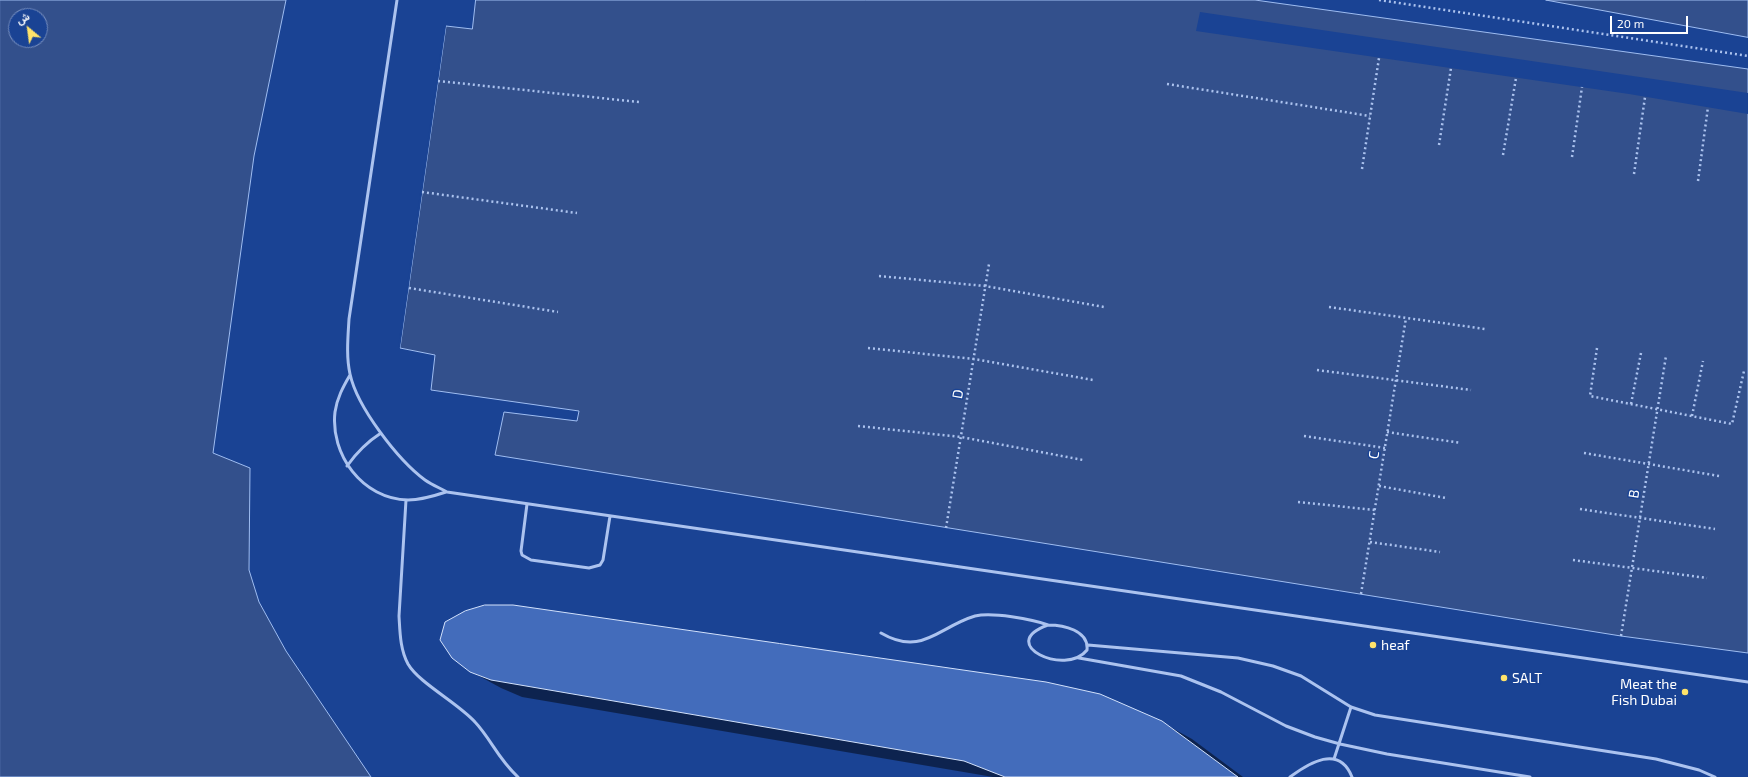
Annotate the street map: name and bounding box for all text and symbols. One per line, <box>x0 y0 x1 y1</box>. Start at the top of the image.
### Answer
north arrow <box>8 8 48 48</box>
scale bar <box>1612 8 1690 34</box>
text: ش <box>13 9 31 27</box>
text: 20 m <box>1617 16 1644 30</box>
street label: D <box>949 388 967 400</box>
street label: C <box>1365 450 1383 460</box>
street label: B <box>1625 488 1643 500</box>
place label: heaf <box>1381 637 1410 653</box>
marker: heaf <box>1368 640 1378 650</box>
place label: SALT <box>1512 670 1542 686</box>
marker: SALT <box>1499 673 1509 683</box>
place label: Meat the Fish Dubai <box>1611 676 1677 708</box>
marker: Meat the Fish Dubai <box>1680 687 1690 697</box>

